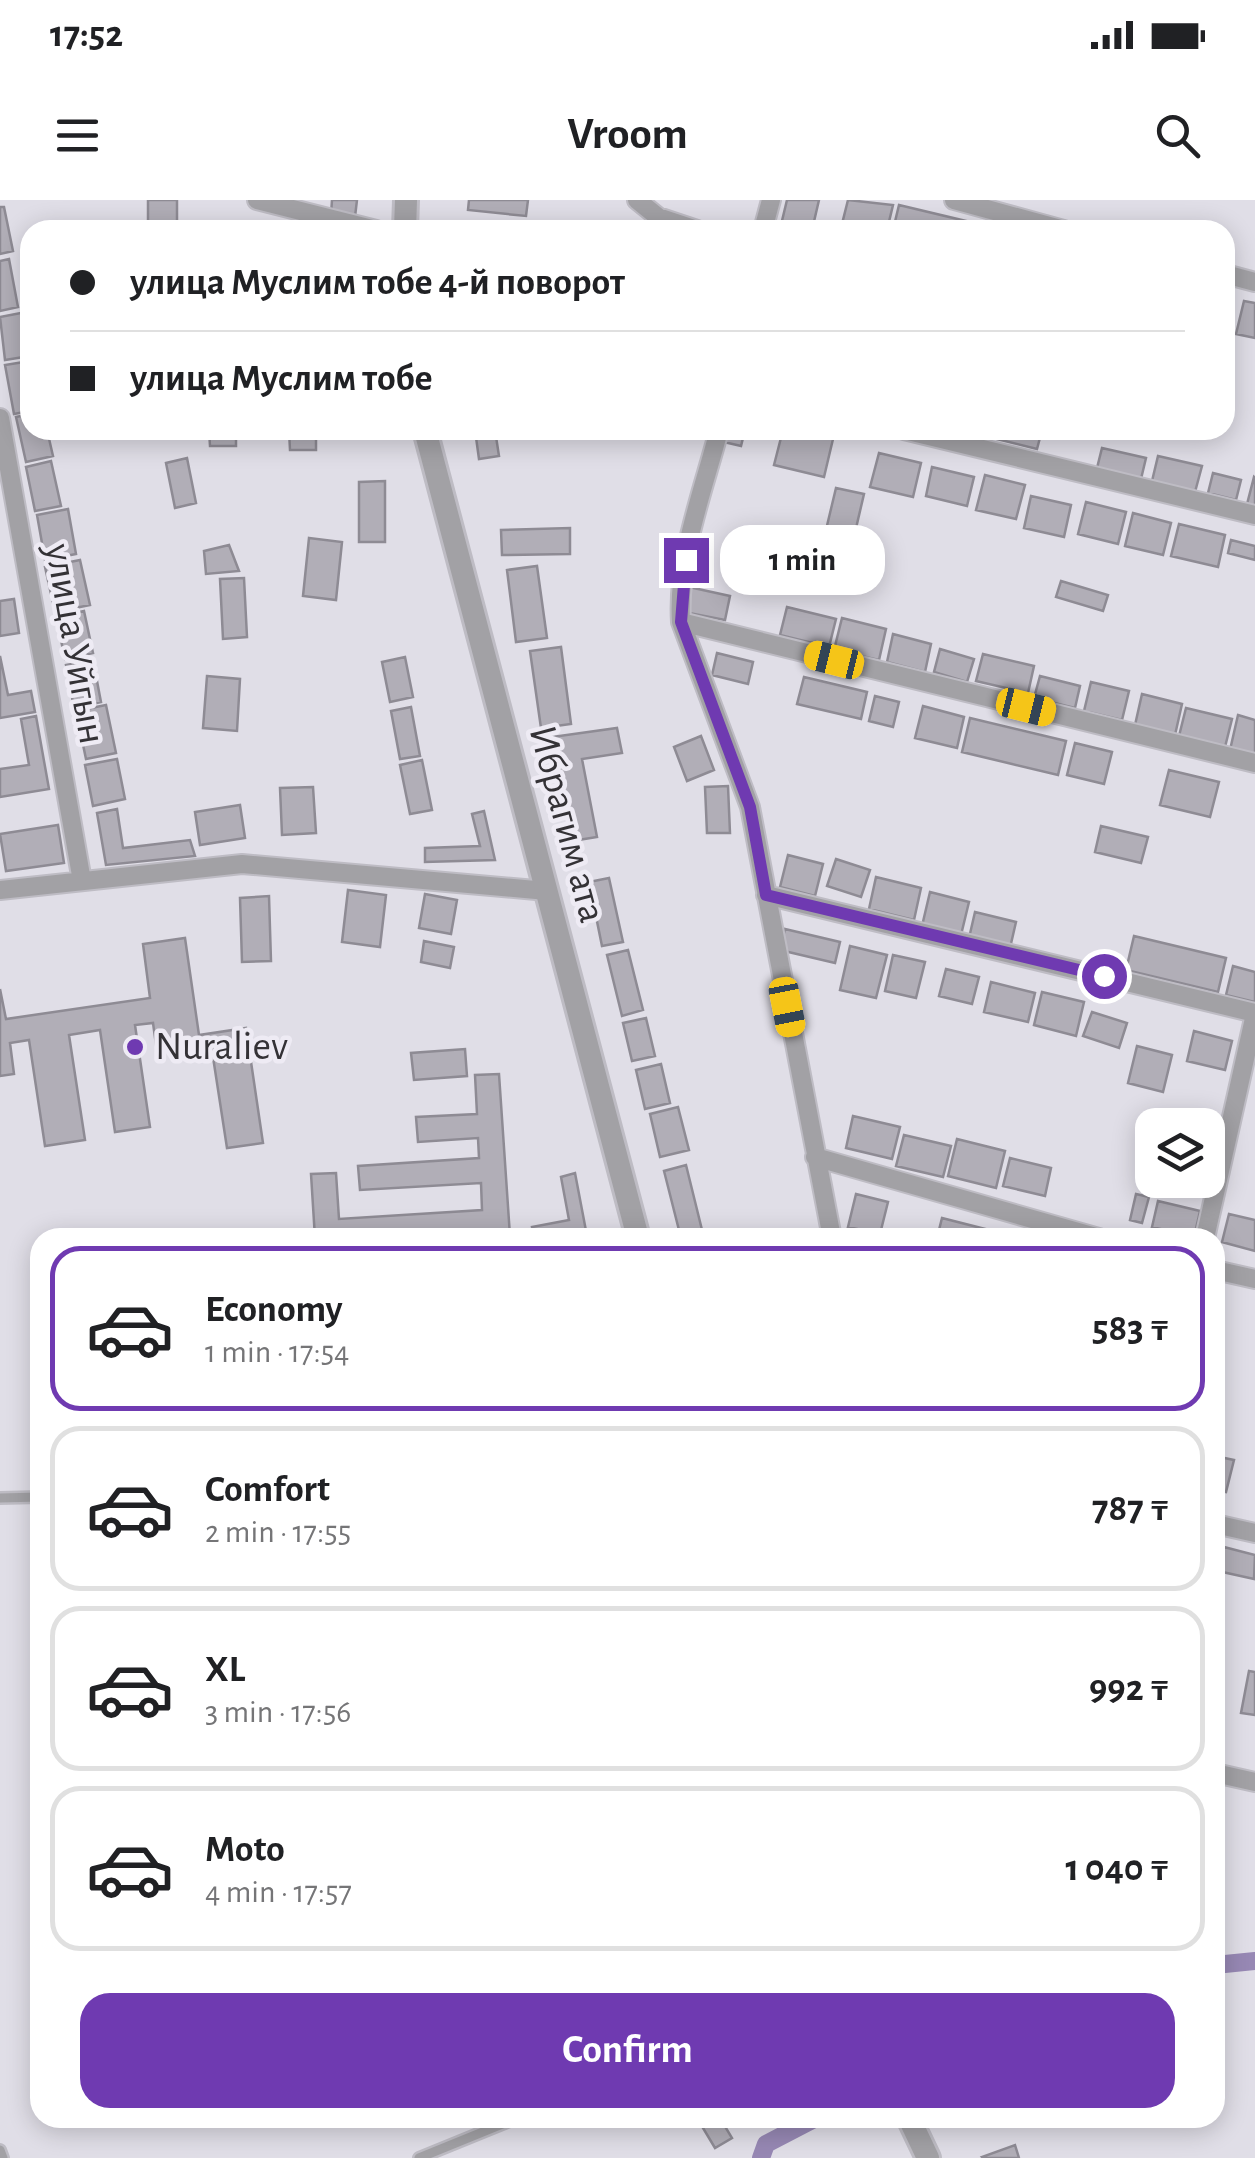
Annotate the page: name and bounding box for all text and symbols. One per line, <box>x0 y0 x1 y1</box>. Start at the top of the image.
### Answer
text: 17:52 <box>50 16 123 54</box>
icon: menu <box>50 108 105 163</box>
icon: search <box>1150 108 1205 163</box>
text: Vroom <box>567 112 688 157</box>
text: улица Муслим тобе 4-й поворот <box>130 264 625 302</box>
text: улица Муслим тобе <box>130 360 433 398</box>
callout: 1 min <box>721 525 886 595</box>
route end <box>664 538 709 583</box>
street label: улица Уйгын <box>38 540 112 747</box>
text: 1 min <box>769 544 836 576</box>
car <box>801 638 867 682</box>
car <box>993 685 1059 729</box>
street label: Ибрагим ата <box>522 721 612 927</box>
route start <box>1082 954 1127 999</box>
car <box>767 975 807 1039</box>
place label: Nuraliev <box>155 1027 288 1067</box>
marker: Nuraliev <box>124 1036 146 1058</box>
map controls <box>1135 1108 1225 1198</box>
button: layers <box>1135 1108 1225 1198</box>
icon: car <box>85 1284 175 1374</box>
text: Economy <box>205 1291 343 1329</box>
text: 583 ₸ <box>1092 1310 1170 1348</box>
text: 1 min · 17:54 <box>205 1336 349 1368</box>
icon: car <box>85 1464 175 1554</box>
text: Comfort <box>205 1471 330 1509</box>
text: 787 ₸ <box>1092 1490 1170 1528</box>
text: 2 min · 17:55 <box>205 1516 351 1548</box>
icon: car <box>85 1644 175 1734</box>
text: XL <box>205 1651 245 1689</box>
text: 992 ₸ <box>1089 1670 1170 1708</box>
text: 3 min · 17:56 <box>205 1696 351 1728</box>
icon: car <box>85 1824 175 1914</box>
text: Moto <box>205 1831 285 1869</box>
text: 1 040 ₸ <box>1065 1850 1170 1888</box>
text: 4 min · 17:57 <box>205 1876 352 1908</box>
button: Confirm <box>80 1993 1175 2108</box>

